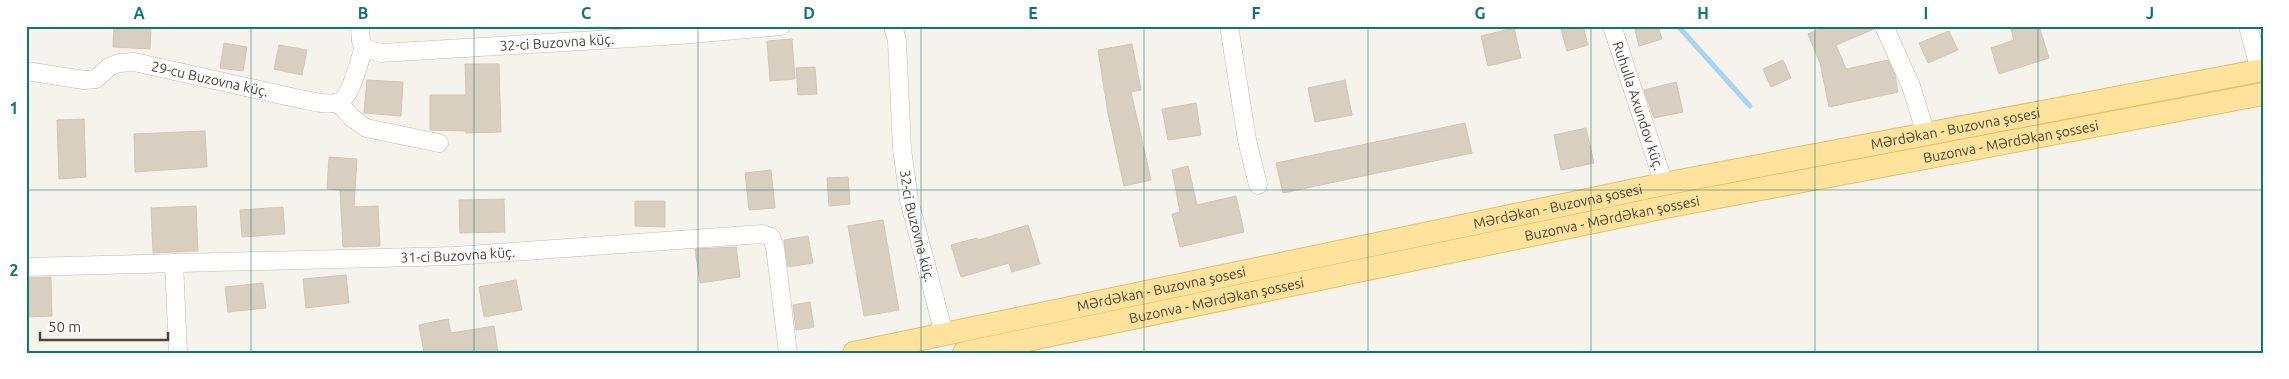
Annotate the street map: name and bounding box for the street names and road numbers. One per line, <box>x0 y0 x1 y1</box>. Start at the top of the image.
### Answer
street label: 32-ci Buzovna küç. <box>499 31 615 54</box>
street label: Ruhulla Axundov küç. <box>1610 39 1667 172</box>
street label: 29-cu Buzovna küç. <box>150 58 270 100</box>
street label: Mərdəkan - Buzovna şosesi <box>1869 105 2041 153</box>
street label: Buzonva - Mərdəkan şossesi <box>1922 117 2100 166</box>
street label: 32-ci Buzovna küç. <box>897 169 938 284</box>
street label: Mərdəkan - Buzovna şosesi <box>1472 181 1644 232</box>
street label: Buzonva - Mərdəkan şossesi <box>1523 193 1701 244</box>
street label: 31-ci Buzovna küç. <box>400 244 516 265</box>
street label: Mərdəkan - Buzovna şosesi <box>1075 263 1247 314</box>
street label: Buzonva - Mərdəkan şossesi <box>1128 274 1305 326</box>

